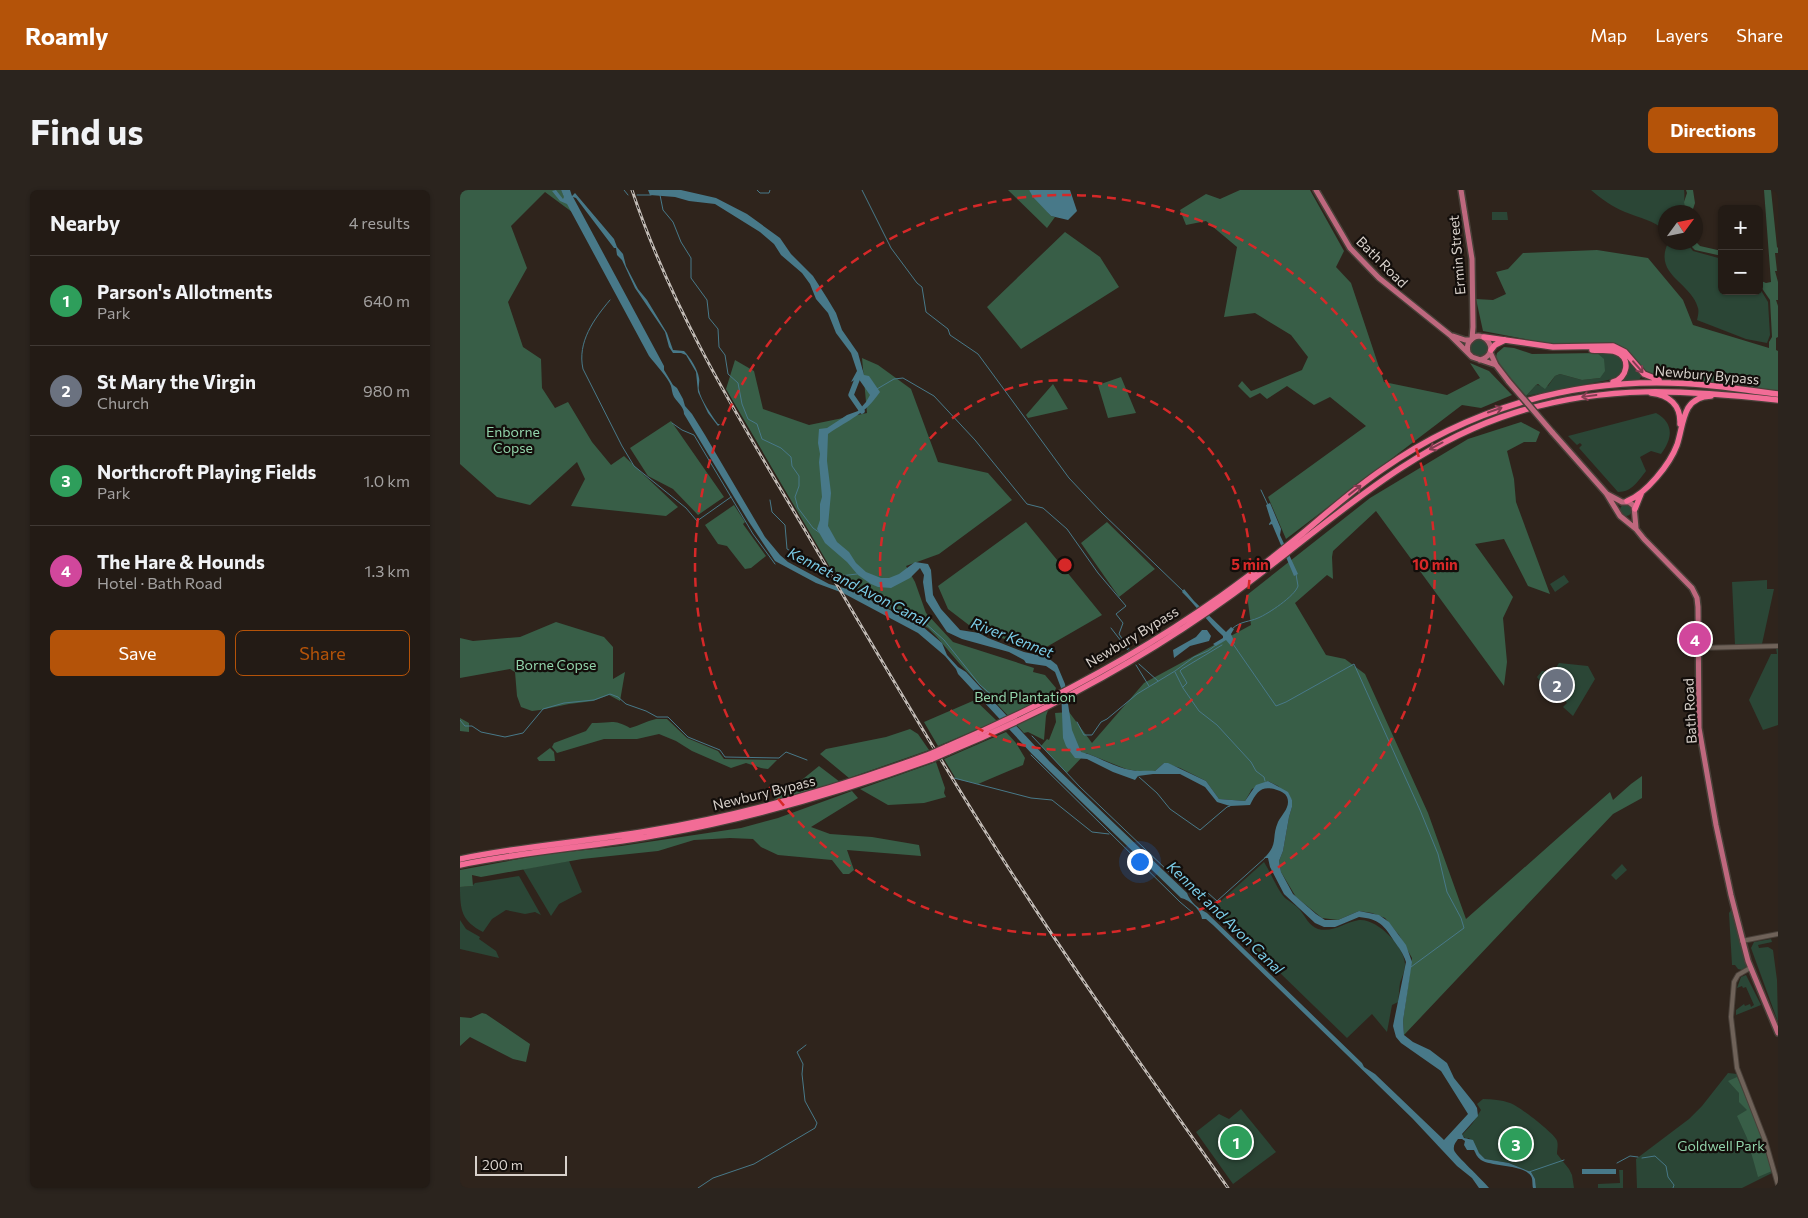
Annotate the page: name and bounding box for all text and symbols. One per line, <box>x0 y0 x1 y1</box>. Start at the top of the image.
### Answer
text: Roamly <box>25 21 108 50</box>
text: Map <box>1590 24 1627 46</box>
text: Layers <box>1655 24 1708 46</box>
text: Share <box>1736 24 1783 46</box>
button: Directions <box>1648 107 1778 153</box>
text: Find us <box>30 109 144 152</box>
north arrow <box>1658 205 1703 250</box>
map controls <box>1718 205 1763 295</box>
button: + <box>1718 205 1763 250</box>
text: Nearby <box>50 210 120 235</box>
text: 4 results <box>349 213 410 232</box>
street label: Ermin Street <box>1445 214 1468 296</box>
street label: Bath Road <box>1353 232 1412 291</box>
button: − <box>1718 250 1763 295</box>
text: Parson's Allotments <box>97 280 273 303</box>
text: 1 <box>62 291 70 310</box>
text: 640 m <box>363 291 410 310</box>
text: Park <box>97 303 130 322</box>
one-way arrow <box>1632 361 1644 374</box>
street label: Newbury Bypass <box>1654 361 1760 388</box>
text: St Mary the Virgin <box>97 370 256 393</box>
text: 2 <box>61 381 71 400</box>
text: 980 m <box>363 381 410 400</box>
one-way arrow <box>1582 391 1598 401</box>
text: Church <box>97 393 149 412</box>
one-way arrow <box>1487 405 1503 415</box>
park label: Enborne Copse <box>486 423 540 456</box>
one-way arrow <box>1429 442 1444 451</box>
text: Northcroft Playing Fields <box>97 460 316 483</box>
text: 3 <box>61 471 71 490</box>
text: 1.0 km <box>364 471 410 490</box>
text: Park <box>97 483 130 502</box>
one-way arrow <box>1348 485 1361 496</box>
water label: Kennet and Avon Canal <box>785 543 933 630</box>
text: The Hare & Hounds <box>97 550 265 573</box>
text: 5 min <box>1231 555 1269 573</box>
text: 10 min <box>1412 555 1458 573</box>
centre of rings <box>1056 556 1074 574</box>
text: 4 <box>61 561 71 580</box>
text: 1.3 km <box>365 561 410 580</box>
text: Hotel · Bath Road <box>97 573 222 592</box>
street label: Newbury Bypass <box>1082 602 1181 671</box>
water label: River Kennet <box>969 613 1057 661</box>
pin: 4 <box>1679 620 1711 658</box>
button: Save <box>50 630 225 676</box>
button: Share <box>235 630 410 676</box>
park label: Borne Copse <box>516 656 596 673</box>
pin: 2 <box>1541 666 1573 704</box>
street label: Bath Road <box>1679 678 1700 744</box>
park label: Bend Plantation <box>974 688 1076 705</box>
street label: Newbury Bypass <box>711 772 817 813</box>
your location <box>1127 849 1153 875</box>
water label: Kennet and Avon Canal <box>1164 857 1289 978</box>
pin: 1 <box>1220 1123 1252 1161</box>
pin: 3 <box>1500 1125 1532 1163</box>
park label: Goldwell Park <box>1677 1137 1765 1154</box>
scale bar <box>475 1153 568 1176</box>
text: 200 m <box>482 1156 523 1173</box>

